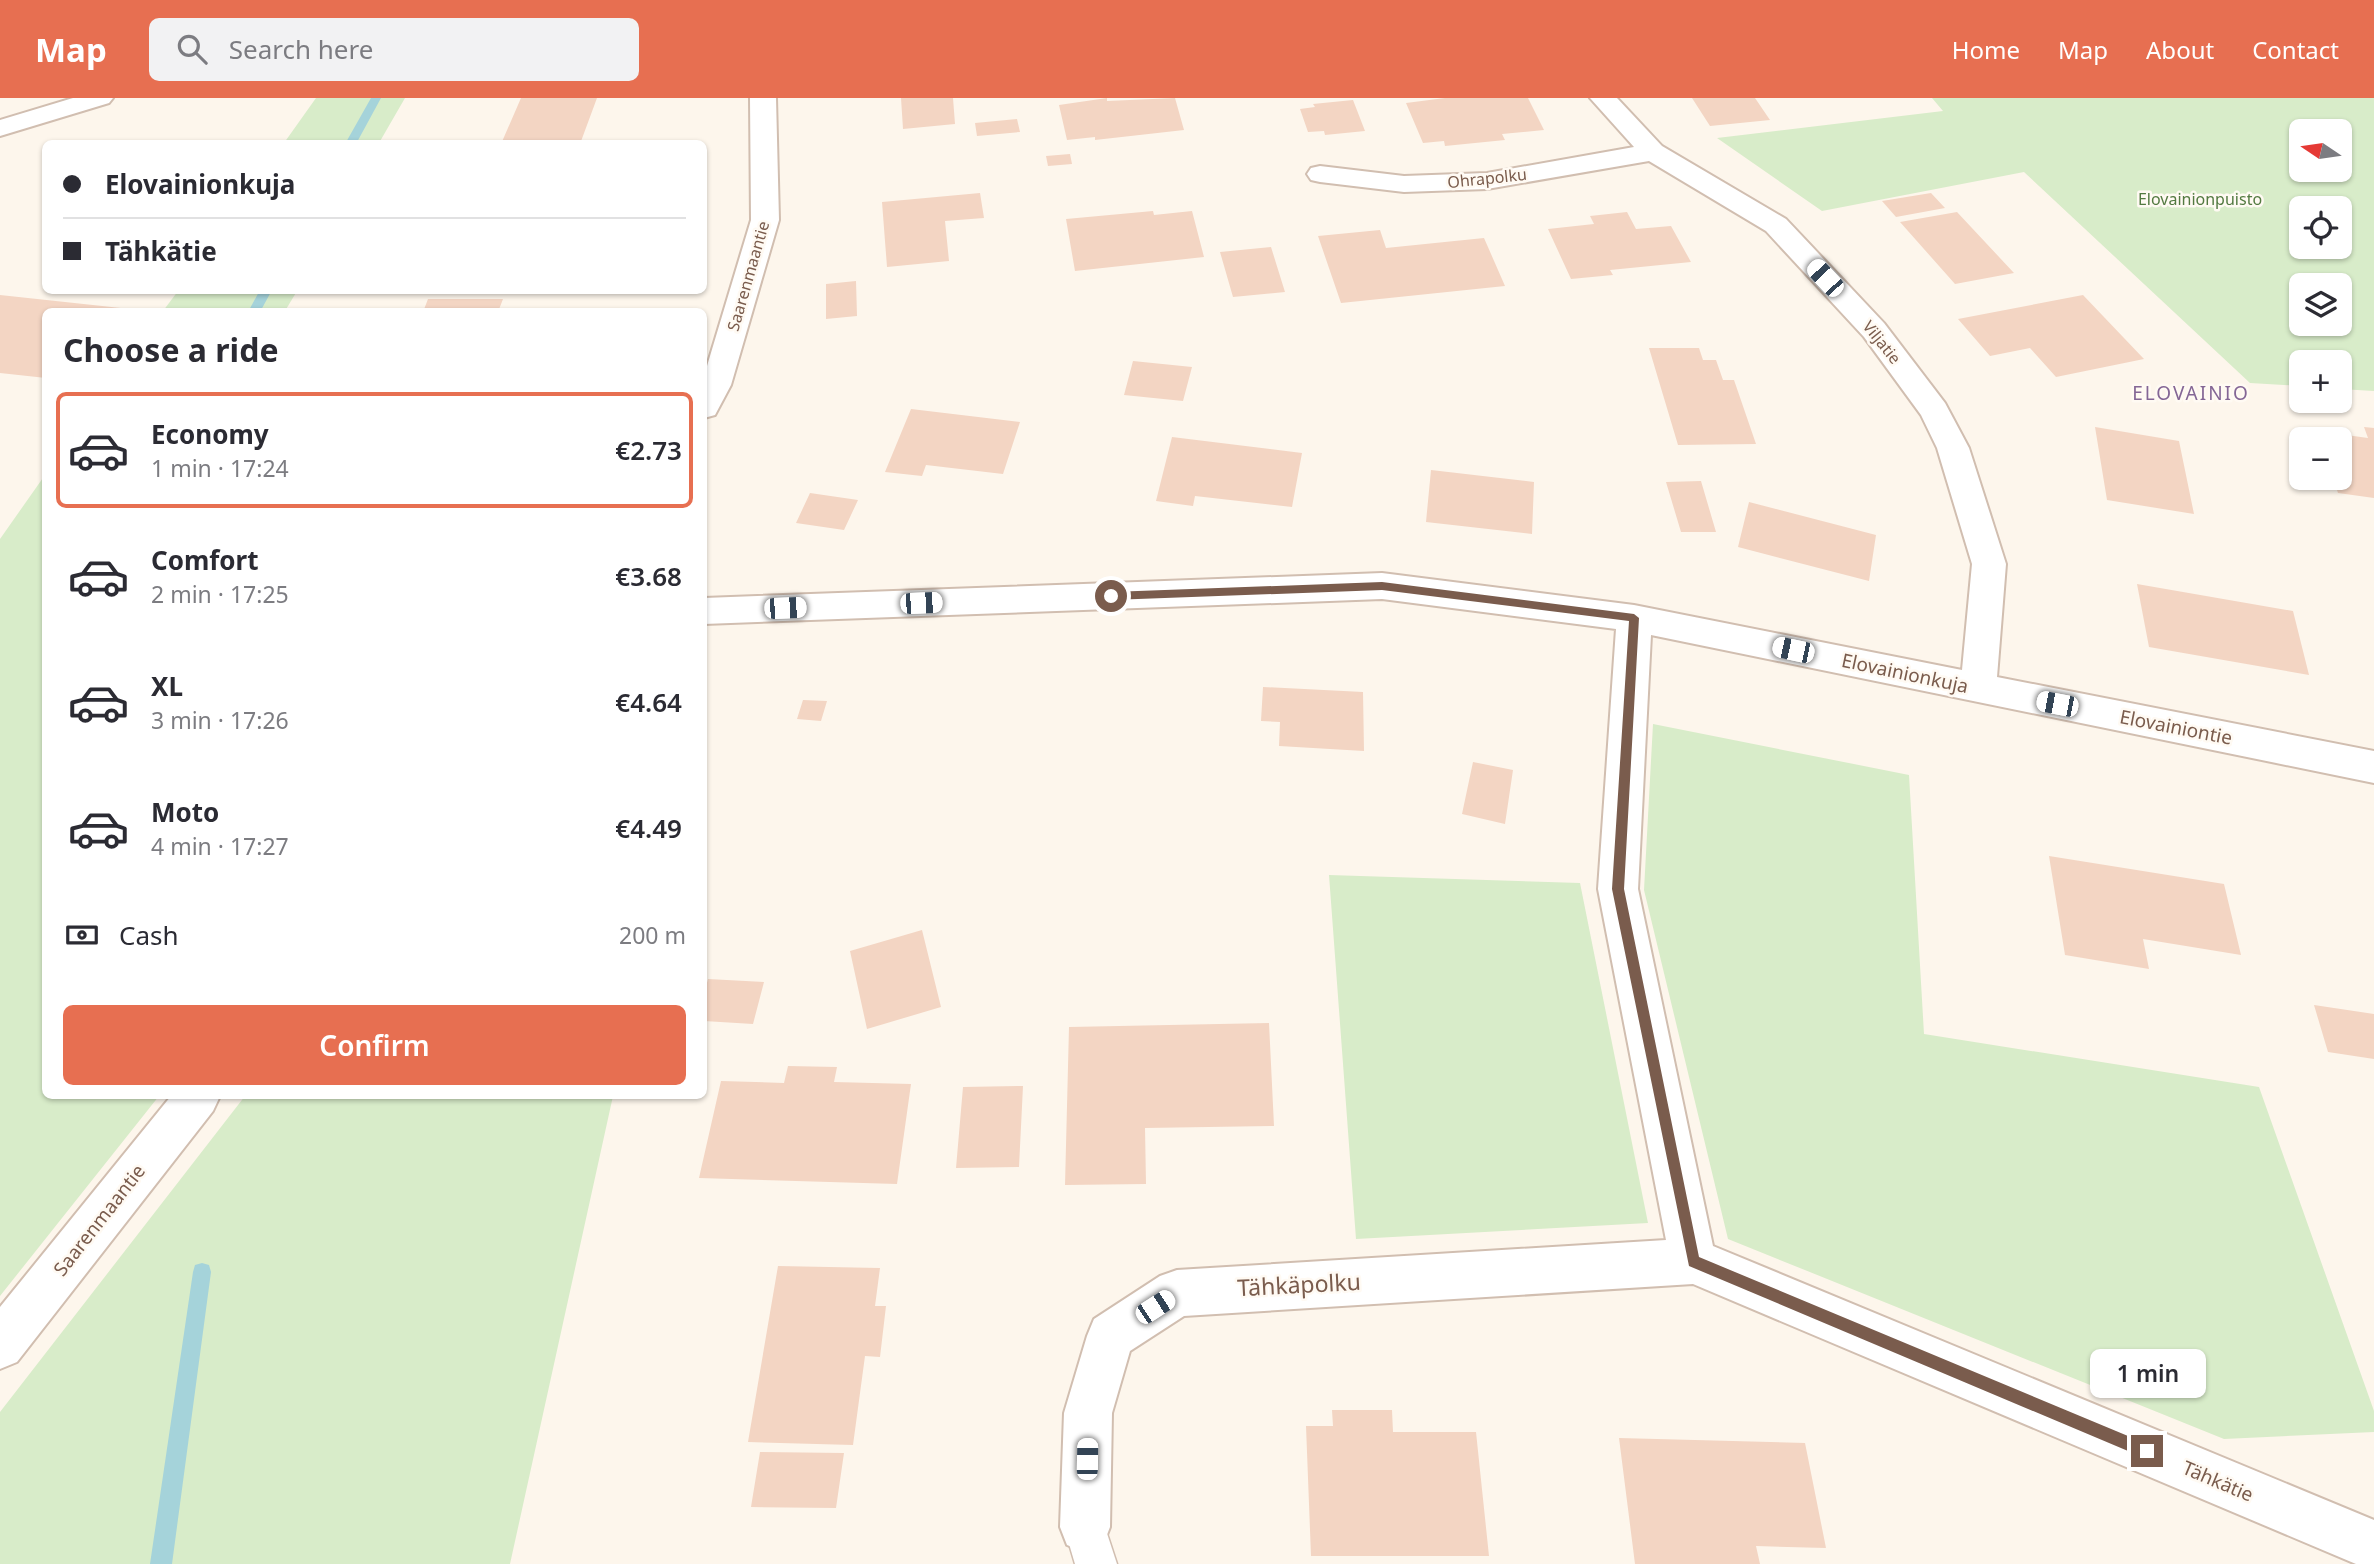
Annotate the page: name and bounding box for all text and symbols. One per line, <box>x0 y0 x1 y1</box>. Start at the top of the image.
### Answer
search box <box>149 18 639 81</box>
text: Map <box>35 27 107 72</box>
icon: search <box>173 30 211 68</box>
text: Search here <box>229 31 373 67</box>
text: Home <box>1952 33 2020 66</box>
text: Map <box>2058 33 2108 66</box>
text: About <box>2146 33 2214 66</box>
text: Contact <box>2252 33 2339 66</box>
north arrow <box>2289 119 2352 182</box>
map controls <box>2289 119 2352 490</box>
street label: Ohrapolku <box>1446 163 1528 193</box>
text: Elovainionkuja <box>105 166 295 202</box>
park label: Elovainionpuisto <box>2138 188 2262 210</box>
button: locate <box>2289 196 2352 259</box>
street label: Saarenmaantie <box>722 218 774 334</box>
text: Tähkätie <box>105 233 217 269</box>
car <box>1803 255 1848 301</box>
button: layers <box>2289 273 2352 336</box>
street label: Viljatie <box>1858 316 1906 368</box>
text: Choose a ride <box>63 328 279 371</box>
button: + <box>2289 350 2352 413</box>
district label: ELOVAINIO <box>2132 380 2250 406</box>
text: Economy <box>151 416 269 452</box>
icon: car <box>67 419 130 482</box>
button: − <box>2289 427 2352 490</box>
text: €2.73 <box>615 432 682 468</box>
text: 1 min · 17:24 <box>151 452 289 484</box>
text: Comfort <box>151 542 259 578</box>
icon: car <box>67 545 130 608</box>
text: €3.68 <box>615 558 682 594</box>
text: 2 min · 17:25 <box>151 578 289 610</box>
route start <box>1095 580 1127 612</box>
car <box>900 592 943 614</box>
car <box>764 597 807 619</box>
car <box>1771 635 1816 665</box>
street label: Elovainionkuja <box>1839 647 1971 699</box>
text: XL <box>151 668 183 704</box>
icon: car <box>67 671 130 734</box>
text: €4.64 <box>615 684 682 720</box>
car <box>2035 690 2080 718</box>
street label: Elovainiontie <box>2117 703 2235 751</box>
text: 3 min · 17:26 <box>151 704 289 736</box>
text: Moto <box>151 794 219 830</box>
icon: car <box>67 797 130 860</box>
text: €4.49 <box>615 810 682 846</box>
text: 4 min · 17:27 <box>151 830 289 862</box>
icon: cash <box>63 916 101 954</box>
text: Cash <box>119 917 179 953</box>
text: 200 m <box>619 919 686 951</box>
button: Confirm <box>63 1005 686 1085</box>
street label: Saarenmaantie <box>47 1159 151 1281</box>
street label: Tähkäpolku <box>1236 1265 1362 1303</box>
car <box>1132 1287 1179 1327</box>
callout: 1 min <box>2089 1350 2205 1398</box>
text: 1 min <box>2117 1357 2179 1389</box>
route end <box>2131 1435 2163 1467</box>
car <box>1077 1438 1098 1480</box>
street label: Tähkätie <box>2179 1454 2257 1508</box>

